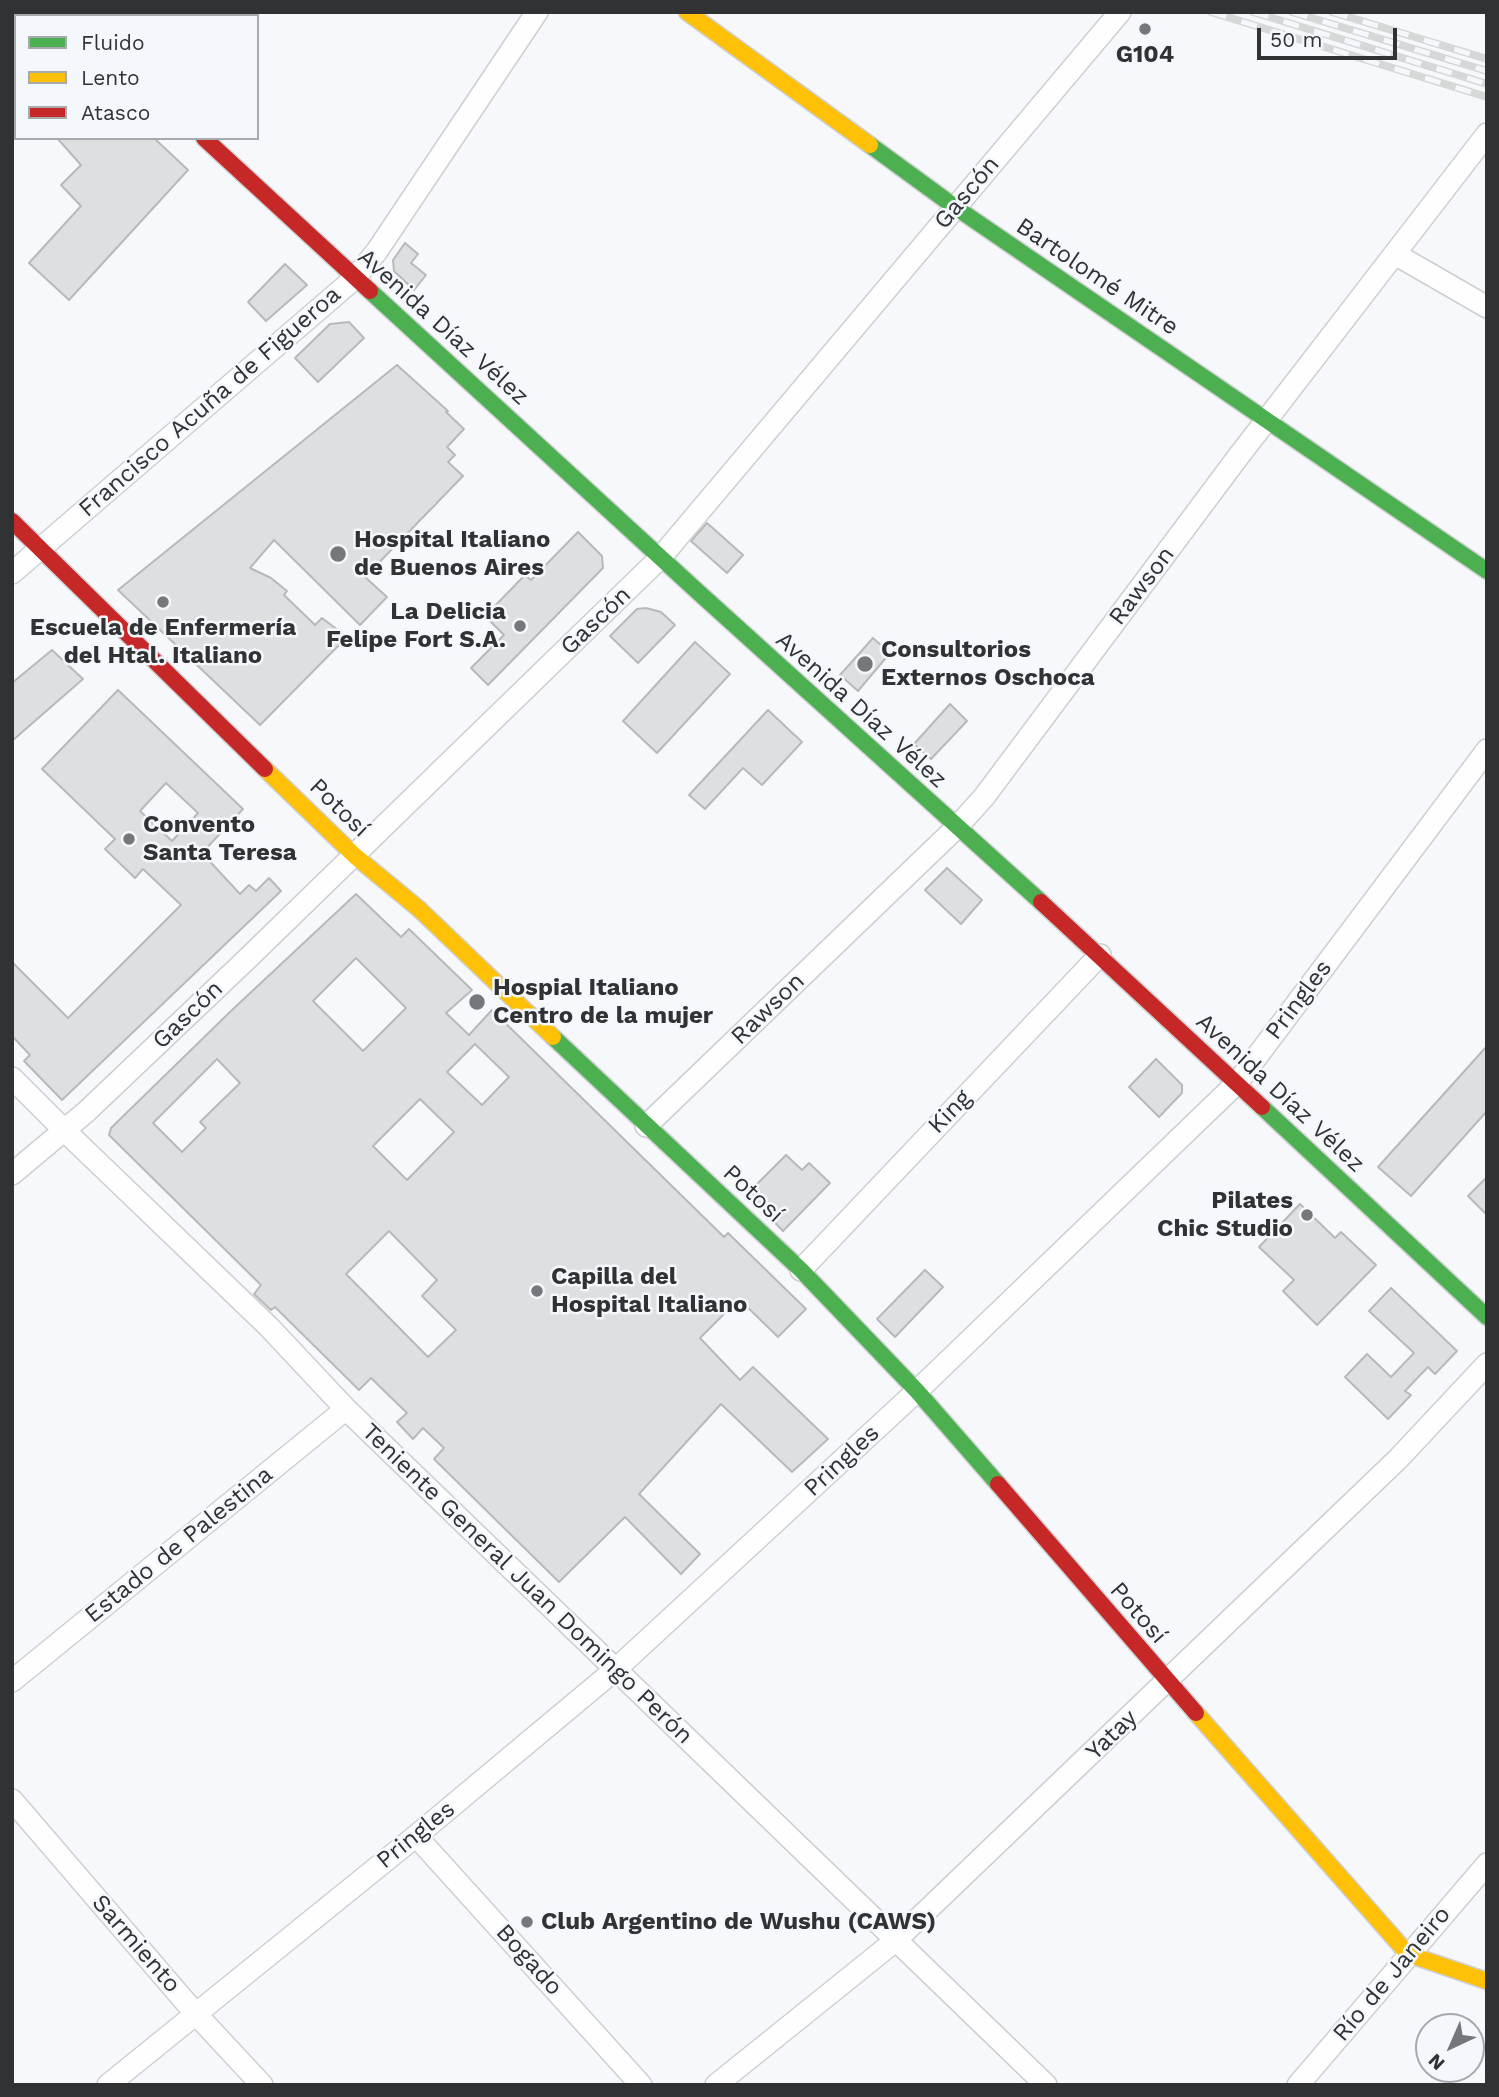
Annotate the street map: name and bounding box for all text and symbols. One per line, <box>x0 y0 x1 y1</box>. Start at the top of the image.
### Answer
legend <box>14 14 259 140</box>
scale bar <box>1261 14 1401 58</box>
marker: G104 <box>1137 21 1153 37</box>
text: 50 m <box>1270 27 1322 52</box>
text: Fluido <box>81 30 145 55</box>
place label: G104 <box>1116 41 1174 69</box>
text: Lento <box>81 65 140 90</box>
text: Atasco <box>81 100 150 125</box>
street label: Gascón <box>928 151 1006 235</box>
street label: Bartolomé Mitre <box>1010 212 1184 342</box>
street label: Avenida Díaz Vélez <box>352 243 534 411</box>
street label: Francisco Acuña de Figueroa <box>73 280 347 524</box>
place label: Hospital Italiano de Buenos Aires <box>354 526 550 582</box>
street label: Rawson <box>1103 541 1181 631</box>
marker: Hospital Italiano de Buenos Aires <box>328 544 348 564</box>
street label: Gascón <box>555 581 637 661</box>
marker: Escuela de Enfermería del Htal. Italiano <box>155 594 171 610</box>
place label: La Delicia Felipe Fort S.A. <box>326 598 506 654</box>
place label: Escuela de Enfermería del Htal. Italiano <box>30 614 296 670</box>
marker: La Delicia Felipe Fort S.A. <box>512 618 528 634</box>
street label: Avenida Díaz Vélez <box>770 626 952 794</box>
place label: Consultorios Externos Oschoca <box>881 636 1095 692</box>
marker: Consultorios Externos Oschoca <box>855 654 875 674</box>
street label: Potosí <box>303 773 375 843</box>
place label: Convento Santa Teresa <box>143 811 297 867</box>
marker: Convento Santa Teresa <box>121 831 137 847</box>
street label: Pringles <box>1260 954 1338 1046</box>
street label: Rawson <box>725 967 811 1051</box>
place label: Hospial Italiano Centro de la mujer <box>493 974 713 1030</box>
street label: Gascón <box>147 975 229 1055</box>
marker: Hospial Italiano Centro de la mujer <box>467 992 487 1012</box>
street label: Avenida Díaz Vélez <box>1190 1007 1370 1179</box>
street label: King <box>922 1084 978 1140</box>
street label: Potosí <box>717 1159 789 1229</box>
place label: Pilates Chic Studio <box>1157 1187 1293 1243</box>
marker: Pilates Chic Studio <box>1299 1207 1315 1223</box>
place label: Capilla del Hospital Italiano <box>551 1263 747 1319</box>
marker: Capilla del Hospital Italiano <box>529 1283 545 1299</box>
street label: Teniente General Juan Domingo Perón <box>356 1418 698 1750</box>
street label: Pringles <box>798 1419 886 1503</box>
street label: Estado de Palestina <box>79 1460 279 1630</box>
street label: Potosí <box>1103 1576 1173 1650</box>
street label: Yatay <box>1080 1704 1144 1766</box>
street label: Pringles <box>371 1795 461 1875</box>
street label: Sarmiento <box>86 1889 186 1999</box>
street label: Río de Janeiro <box>1327 1901 1457 2047</box>
place label: Club Argentino de Wushu (CAWS) <box>541 1908 936 1936</box>
marker: Club Argentino de Wushu (CAWS) <box>519 1914 535 1930</box>
street label: Bogado <box>490 1918 568 2002</box>
north arrow <box>1415 2013 1485 2083</box>
text: N <box>1423 2049 1450 2075</box>

